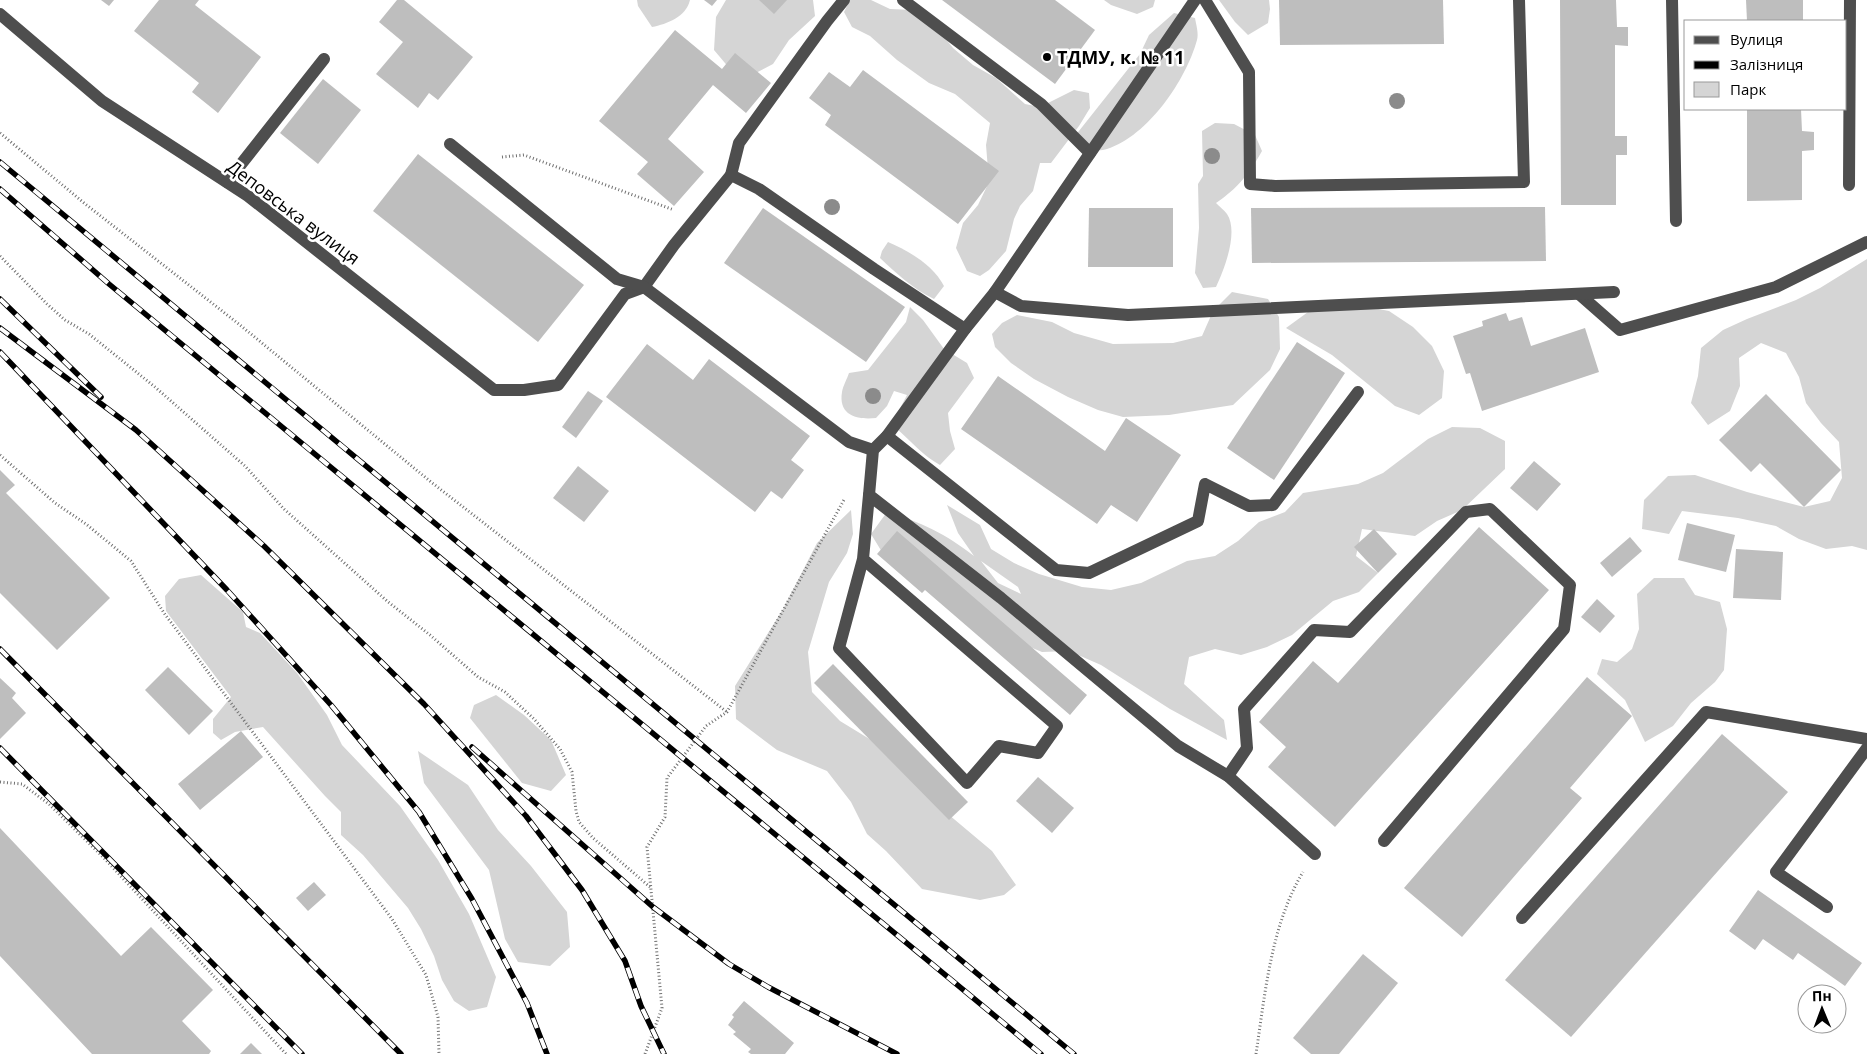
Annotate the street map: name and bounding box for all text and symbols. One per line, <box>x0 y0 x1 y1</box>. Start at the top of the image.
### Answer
legend <box>1684 20 1847 110</box>
text: Вулиця <box>1730 29 1783 49</box>
place label: ТДМУ, к. № 11 <box>1057 45 1185 69</box>
marker: ТДМУ, к. № 11 <box>1041 51 1053 63</box>
text: Залізниця <box>1730 54 1803 74</box>
text: Парк <box>1730 79 1766 99</box>
street label: Деповська вулиця <box>223 154 365 270</box>
north arrow <box>1797 984 1847 1034</box>
text: Пн <box>1812 986 1832 1005</box>

